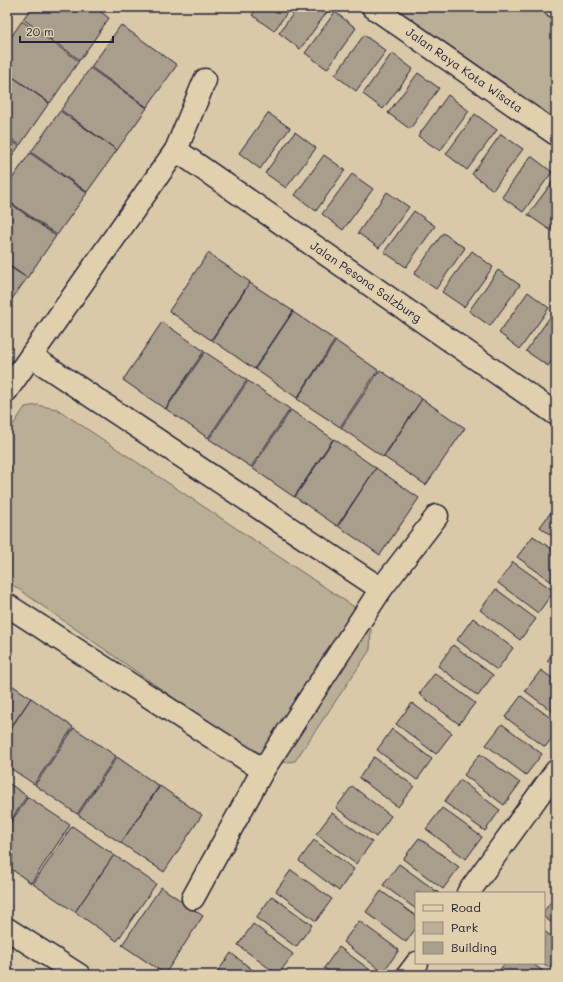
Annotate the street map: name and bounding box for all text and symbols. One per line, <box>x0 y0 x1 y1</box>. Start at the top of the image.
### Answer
scale bar <box>20 18 113 44</box>
text: 20 m <box>26 23 54 39</box>
street label: Jalan Raya Kota Wisata <box>403 23 527 116</box>
street label: Jalan Pesona Salzburg <box>308 237 425 325</box>
legend <box>415 892 545 964</box>
text: Road <box>451 899 481 915</box>
text: Park <box>451 919 478 935</box>
text: Building <box>451 939 497 955</box>

